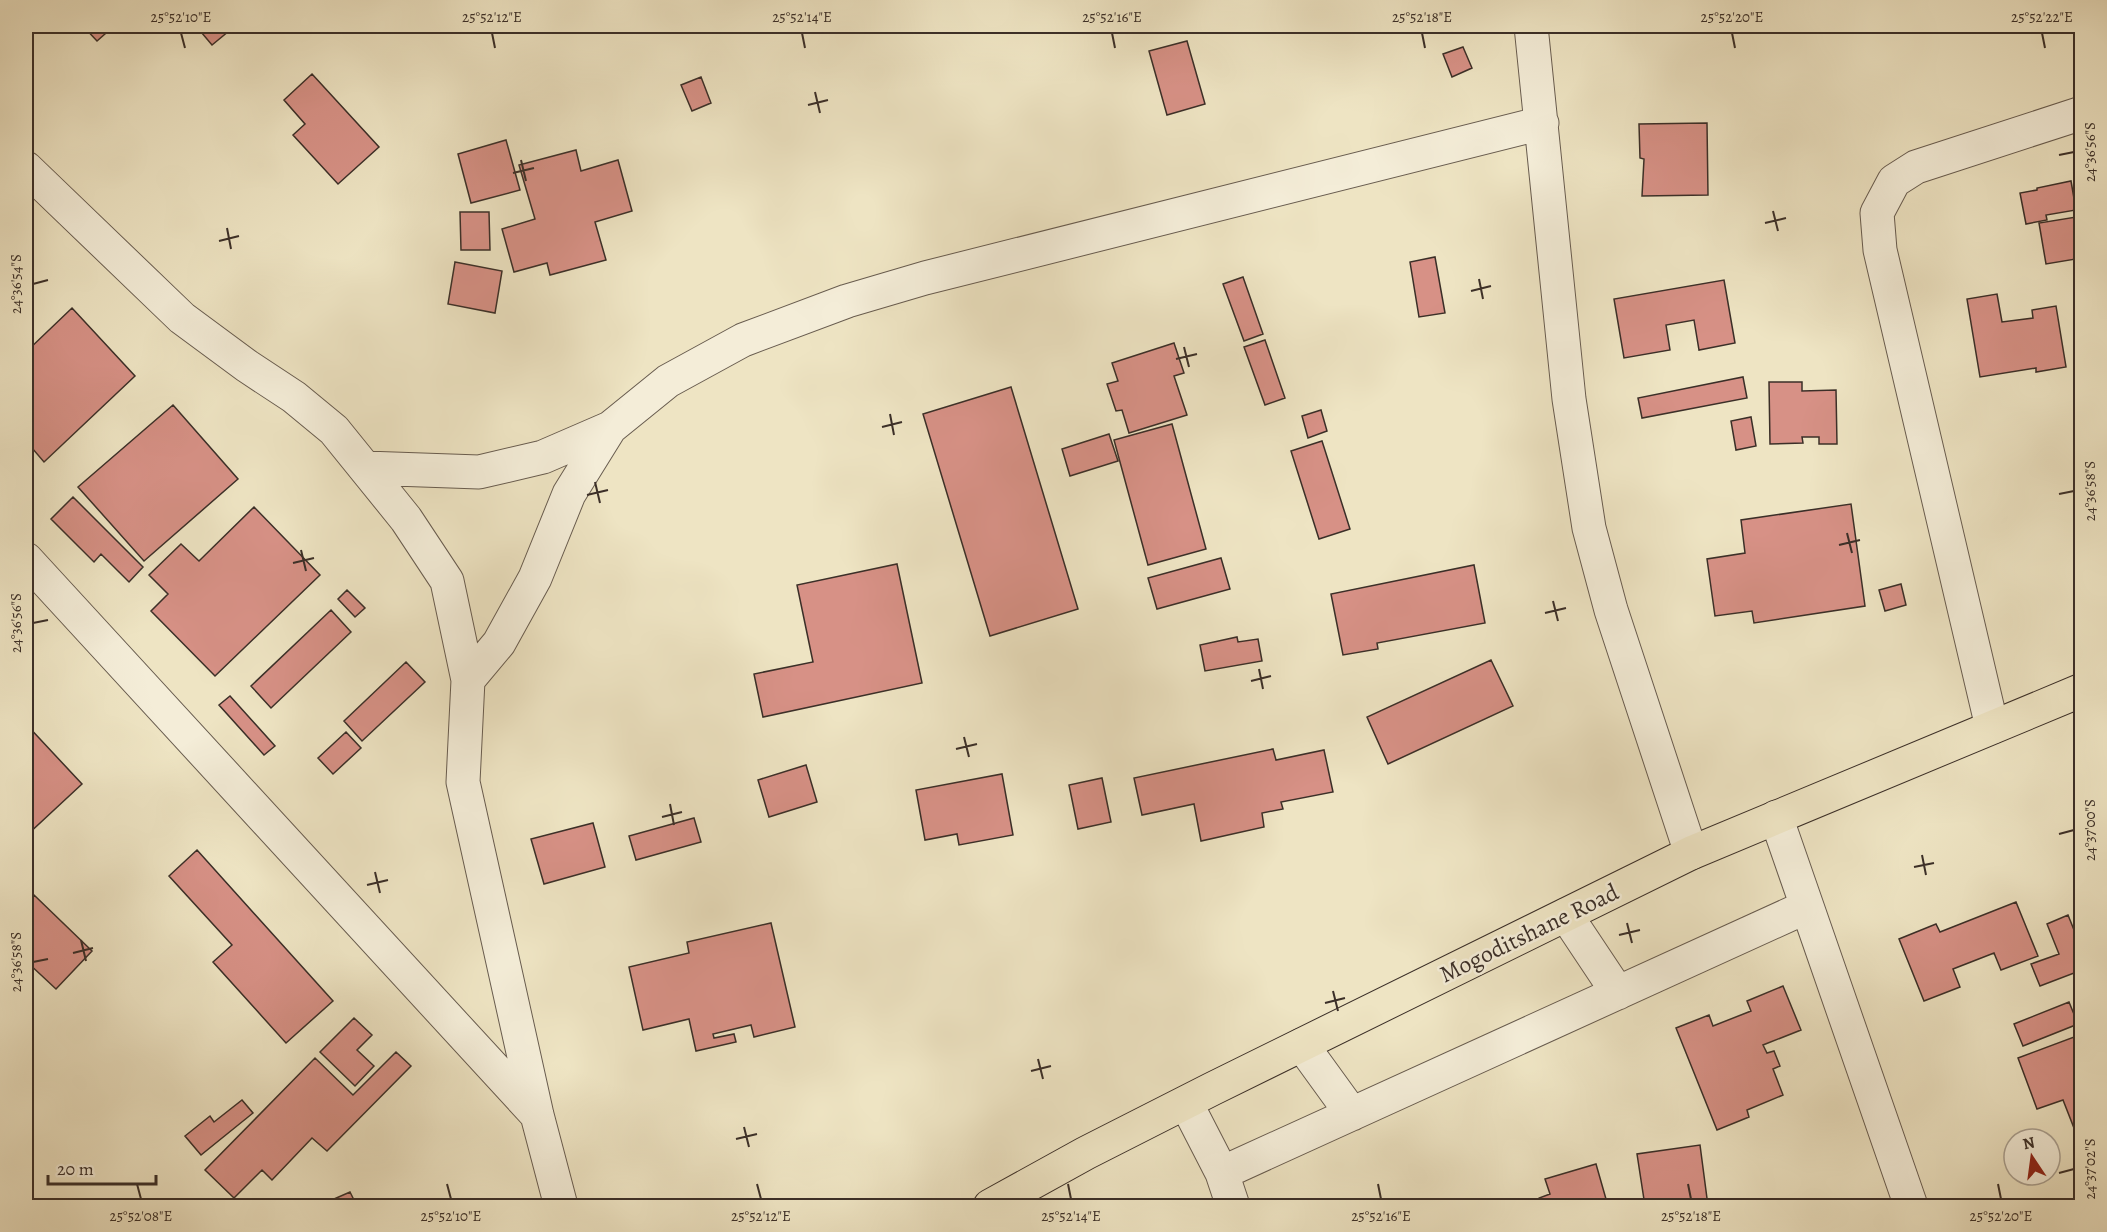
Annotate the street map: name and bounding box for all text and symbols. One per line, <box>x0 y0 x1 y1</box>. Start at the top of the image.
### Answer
text: 25°52'10"E <box>151 7 211 27</box>
text: 25°52'12"E <box>462 7 522 27</box>
text: 25°52'14"E <box>772 7 832 27</box>
text: 25°52'16"E <box>1082 7 1142 27</box>
text: 25°52'18"E <box>1392 7 1452 27</box>
text: 25°52'20"E <box>1701 7 1763 27</box>
text: 25°52'22"E <box>2011 7 2073 27</box>
text: 24°36'56"S <box>2080 122 2100 182</box>
text: 24°36'54"S <box>6 254 26 314</box>
text: 24°36'58"S <box>2080 461 2100 521</box>
text: 24°36'56"S <box>6 593 26 653</box>
text: 24°37'00"S <box>2080 799 2100 861</box>
street label: Mogoditshane Road <box>1434 876 1624 990</box>
text: 24°36'58"S <box>6 932 26 992</box>
north arrow <box>2002 1127 2062 1187</box>
text: N <box>2021 1131 2037 1155</box>
text: 24°37'02"S <box>2080 1138 2100 1200</box>
scale bar <box>48 1148 156 1186</box>
text: 20 m <box>57 1157 94 1181</box>
text: 25°52'08"E <box>110 1206 172 1226</box>
text: 25°52'10"E <box>421 1206 481 1226</box>
text: 25°52'12"E <box>731 1206 791 1226</box>
text: 25°52'14"E <box>1041 1206 1101 1226</box>
text: 25°52'16"E <box>1351 1206 1411 1226</box>
text: 25°52'18"E <box>1661 1206 1721 1226</box>
text: 25°52'20"E <box>1970 1206 2032 1226</box>

